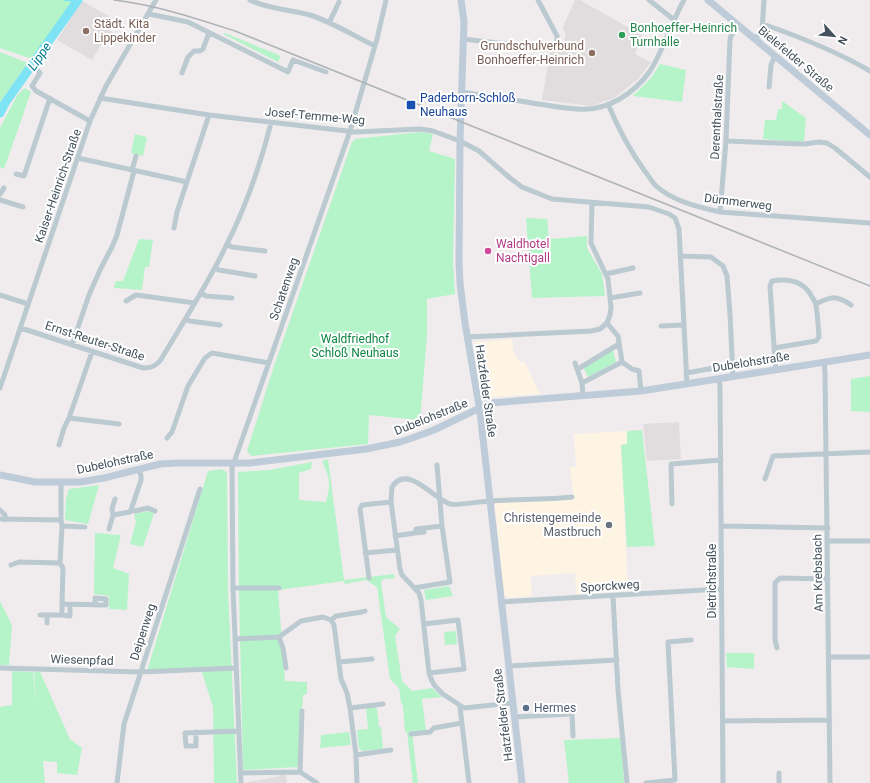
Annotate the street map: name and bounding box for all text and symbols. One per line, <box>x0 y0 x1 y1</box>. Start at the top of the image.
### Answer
north arrow <box>814 16 854 56</box>
place label: Städt. Kita Lippekinder <box>94 17 156 45</box>
place label: Bonhoeffer-Heinrich Turnhalle <box>630 21 737 49</box>
street label: Bielefelder Straße <box>755 23 837 95</box>
marker: Städt. Kita Lippekinder <box>81 26 91 36</box>
marker: Bonhoeffer-Heinrich Turnhalle <box>617 30 627 40</box>
text: N <box>835 34 850 47</box>
water label: Lippe <box>24 39 55 73</box>
place label: Grundschulverbund Bonhoeffer-Heinrich <box>477 39 584 67</box>
marker: Grundschulverbund Bonhoeffer-Heinrich <box>587 48 597 58</box>
street label: Derenthalstraße <box>708 74 726 160</box>
place label: Paderborn-Schloß Neuhaus <box>420 91 516 119</box>
marker: Paderborn-Schloß Neuhaus <box>405 99 417 111</box>
street label: Josef-Temme-Weg <box>264 105 366 127</box>
street label: Kaiser-Heinrich-Straße <box>32 127 84 245</box>
street label: Dümmerweg <box>703 191 773 213</box>
place label: Waldhotel Nachtigall <box>496 237 550 265</box>
marker: Waldhotel Nachtigall <box>483 246 493 256</box>
street label: Schatenweg <box>267 256 301 322</box>
street label: Ernst-Reuter-Straße <box>43 318 147 364</box>
park label: Waldfriedhof Schloß Neuhaus <box>311 332 399 360</box>
street label: Hatzfelder Straße <box>473 344 499 438</box>
street label: Dubelohstraße <box>711 349 791 375</box>
street label: Dubelohstraße <box>392 396 470 438</box>
street label: Dubelohstraße <box>75 447 155 477</box>
place label: Christengemeinde Mastbruch <box>504 511 601 539</box>
marker: Christengemeinde Mastbruch <box>604 520 614 530</box>
street label: Am Krebsbach <box>810 534 826 612</box>
street label: Dietrichstraße <box>705 544 719 618</box>
street label: Sporckweg <box>580 577 640 595</box>
street label: Deipenweg <box>127 602 159 662</box>
street label: Wiesenpfad <box>50 652 114 668</box>
street label: Hatzfelder Straße <box>490 668 516 762</box>
place label: Hermes <box>534 701 576 715</box>
marker: Hermes <box>521 703 531 713</box>

